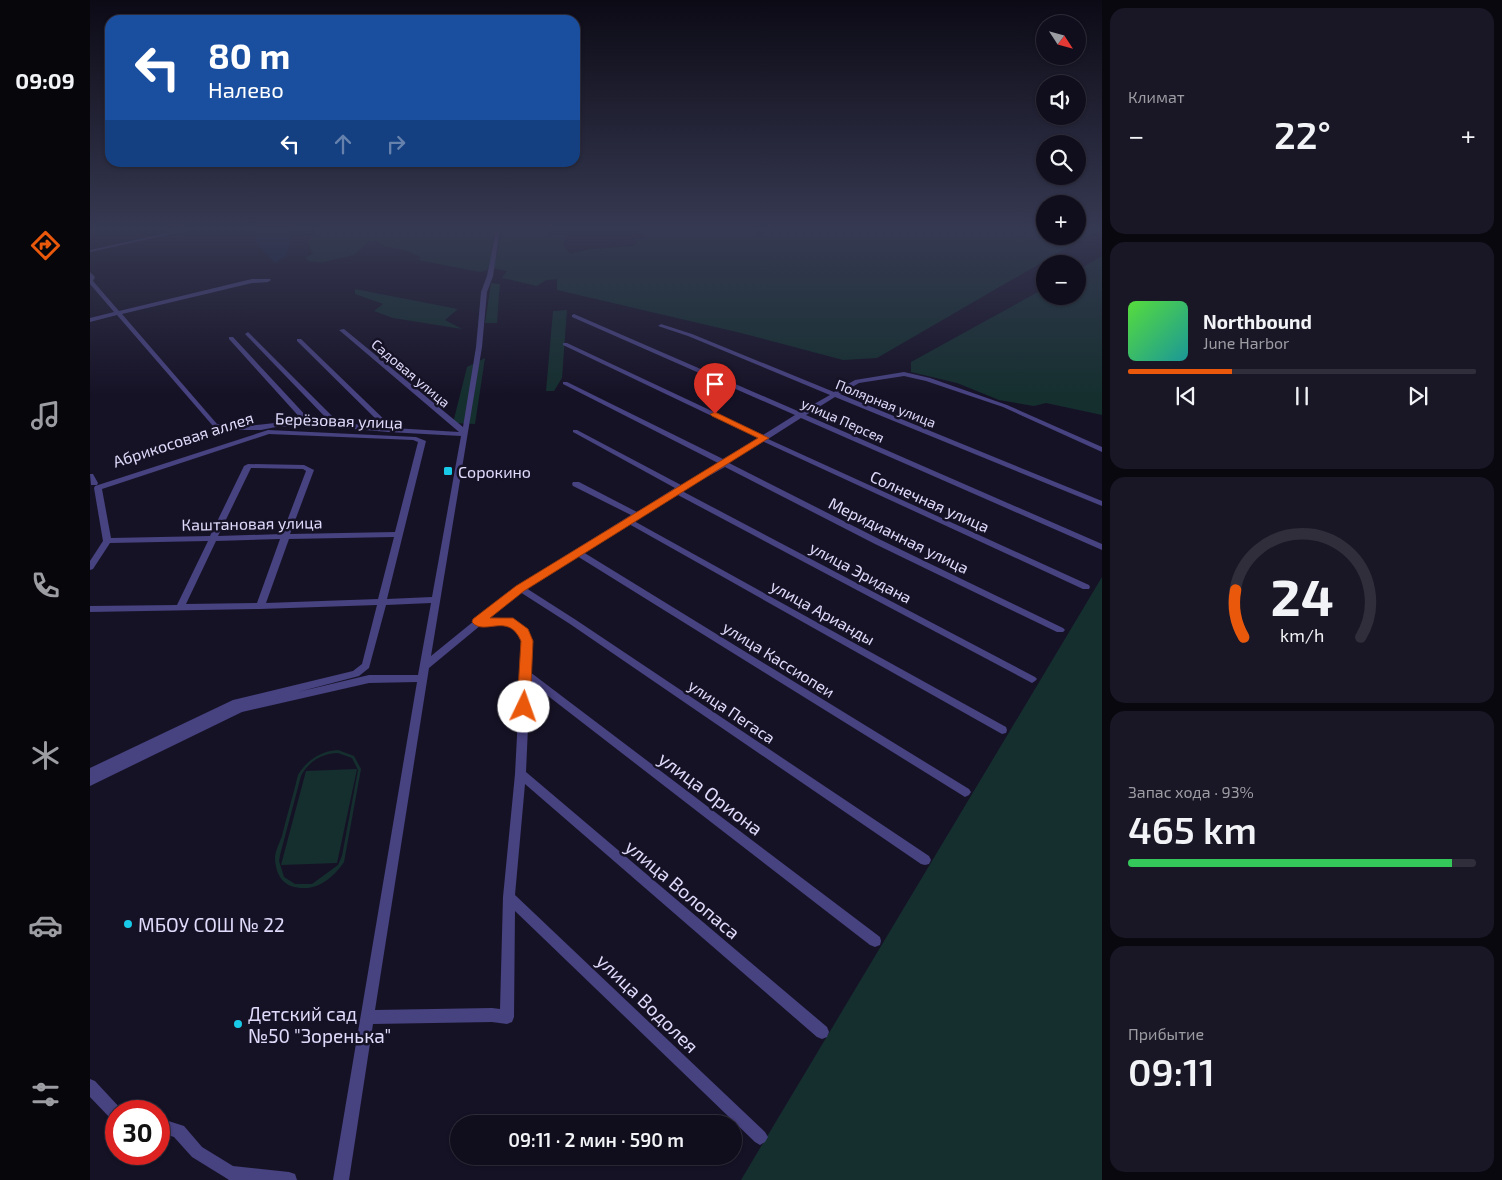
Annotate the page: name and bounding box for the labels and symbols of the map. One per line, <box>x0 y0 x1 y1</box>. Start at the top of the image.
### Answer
north arrow <box>1036 15 1086 65</box>
street label: Садовая улица <box>368 335 454 411</box>
pin <box>694 363 736 414</box>
street label: Полярная улица <box>833 375 939 431</box>
street label: улица Персея <box>799 394 887 446</box>
street label: Абрикосовая аллея <box>110 407 256 471</box>
street label: Берёзовая улица <box>275 408 403 433</box>
place label: Сорокино <box>458 462 531 481</box>
marker: Сорокино <box>442 465 454 477</box>
street label: Солнечная улица <box>867 466 993 537</box>
street label: Меридианная улица <box>825 493 972 578</box>
street label: Каштановая улица <box>181 512 323 535</box>
street label: улица Эридана <box>806 537 915 608</box>
street label: улица Арианды <box>767 576 878 649</box>
street label: улица Кассиопеи <box>719 617 838 702</box>
street label: улица Пегаса <box>684 675 779 748</box>
position arrow <box>497 680 549 732</box>
street label: улица Ориона <box>654 746 768 840</box>
street label: улица Волопаса <box>620 834 745 944</box>
place label: МБОУ СОШ № 22 <box>138 913 285 936</box>
marker: МБОУ СОШ № 22 <box>122 918 134 930</box>
street label: улица Водолея <box>592 949 704 1058</box>
place label: Детский сад №50 "Зоренька" <box>248 1002 391 1047</box>
marker: Детский сад №50 "Зоренька" <box>232 1018 244 1030</box>
speed limit sign: 30 <box>105 1100 170 1165</box>

